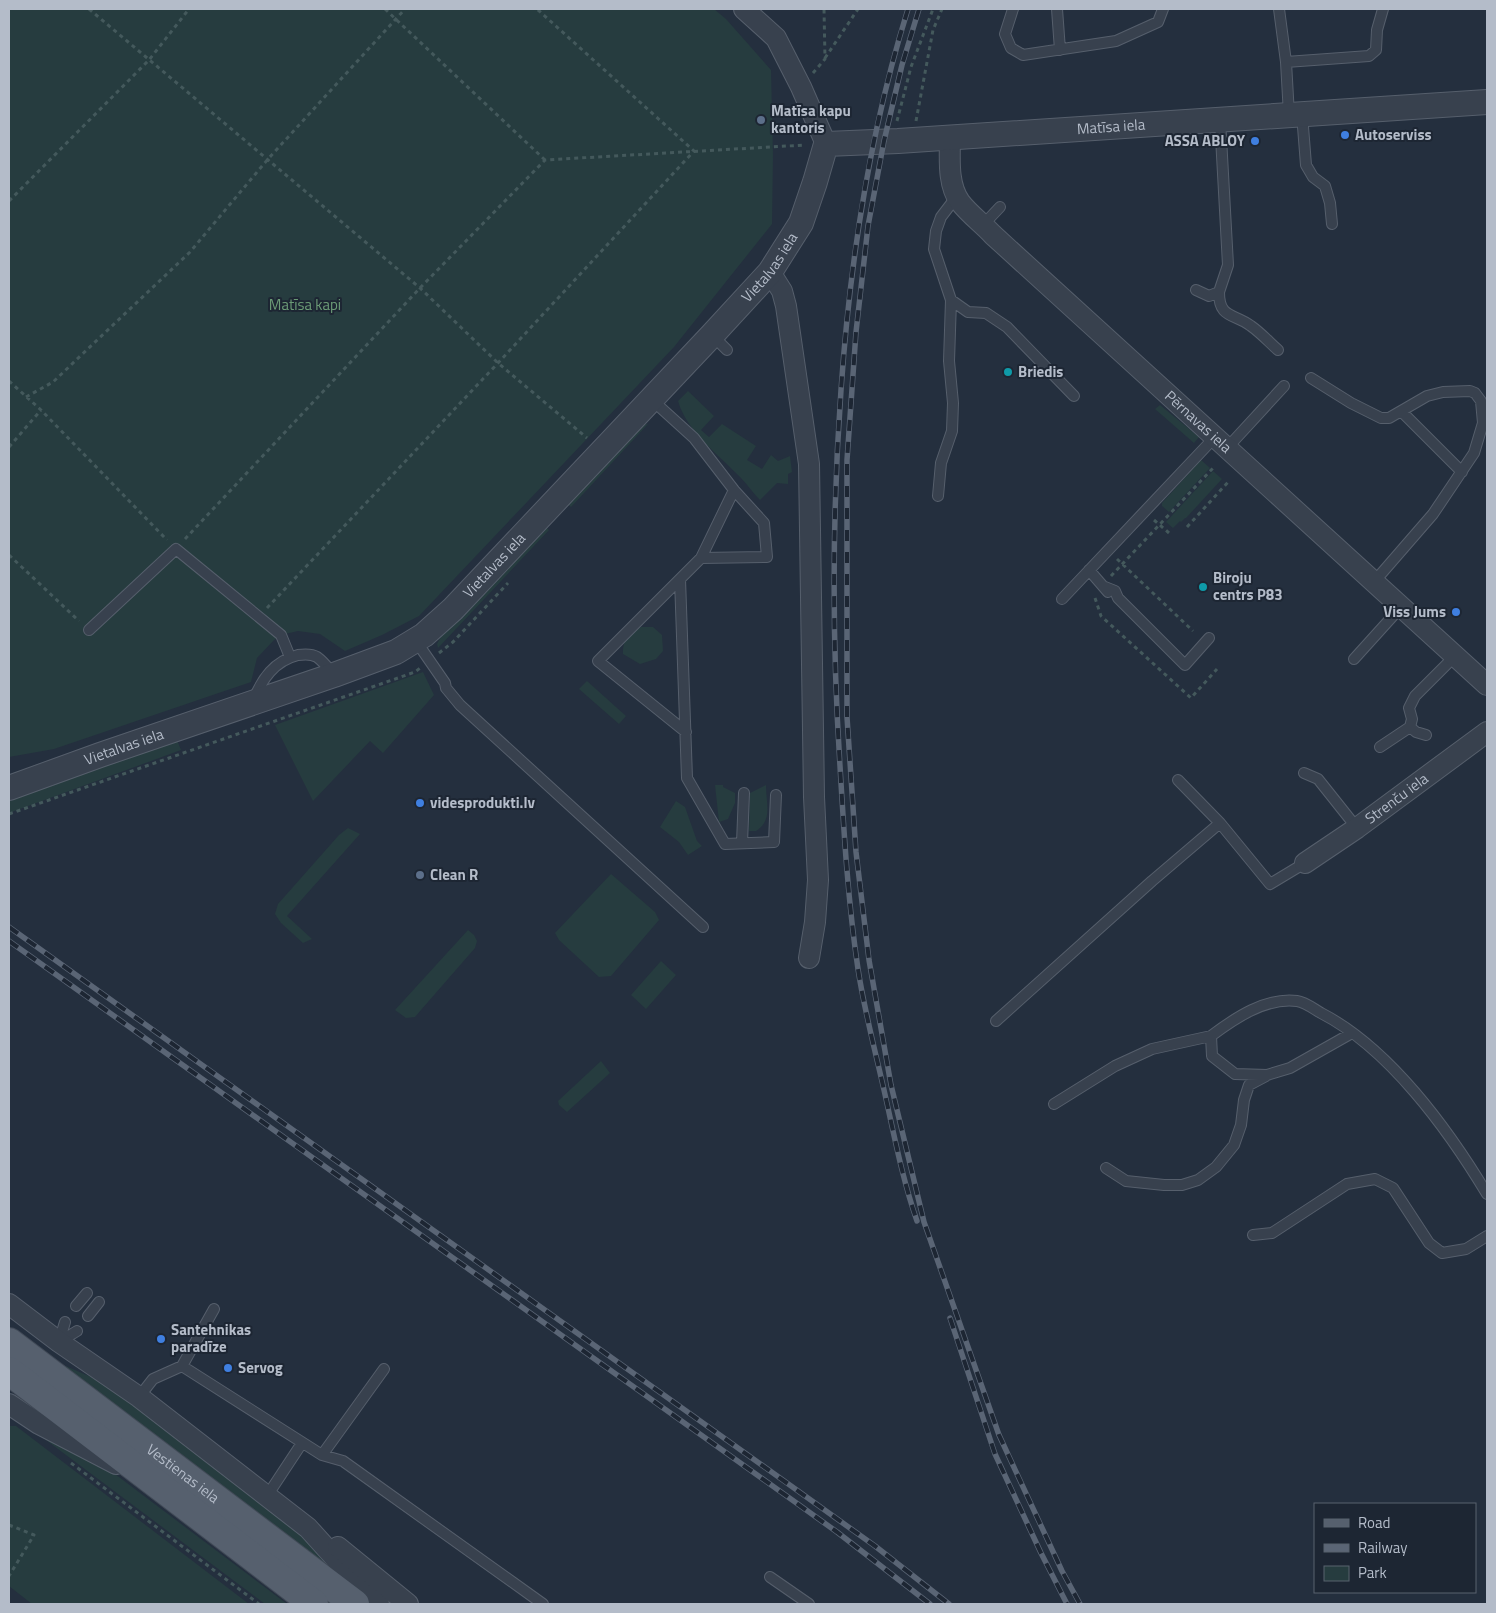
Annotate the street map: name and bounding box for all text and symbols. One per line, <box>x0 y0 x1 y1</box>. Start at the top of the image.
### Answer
place label: Matīsa kapu kantoris <box>771 99 851 139</box>
street label: Matīsa iela <box>1076 113 1146 140</box>
marker: Matīsa kapu kantoris <box>755 114 767 126</box>
place label: Autoserviss <box>1355 123 1432 146</box>
place label: ASSA ABLOY <box>1165 129 1246 152</box>
marker: Autoserviss <box>1339 129 1351 141</box>
marker: ASSA ABLOY <box>1249 135 1261 147</box>
street label: Vietalvas iela <box>736 227 803 307</box>
park label: Matīsa kapi <box>269 293 341 316</box>
place label: Briedis <box>1018 360 1063 383</box>
marker: Briedis <box>1002 366 1014 378</box>
street label: Pērnavas iela <box>1160 385 1238 459</box>
street label: Vietalvas iela <box>457 527 531 603</box>
place label: Biroju centrs P83 <box>1213 566 1283 606</box>
marker: Biroju centrs P83 <box>1197 581 1209 593</box>
place label: Viss Jums <box>1383 600 1446 623</box>
marker: Viss Jums <box>1450 606 1462 618</box>
street label: Vietalvas iela <box>81 722 167 771</box>
street label: Strenču iela <box>1360 767 1433 829</box>
place label: videsprodukti.lv <box>430 791 536 814</box>
marker: videsprodukti.lv <box>414 797 426 809</box>
place label: Clean R <box>430 863 478 886</box>
marker: Clean R <box>414 869 426 881</box>
place label: Santehnikas paradīze <box>171 1318 251 1358</box>
marker: Santehnikas paradīze <box>155 1333 167 1345</box>
place label: Servog <box>238 1356 283 1379</box>
marker: Servog <box>222 1362 234 1374</box>
street label: Vestienas iela <box>142 1438 225 1509</box>
legend <box>1314 1503 1476 1593</box>
text: Road <box>1358 1511 1390 1534</box>
text: Railway <box>1358 1536 1408 1559</box>
text: Park <box>1358 1561 1387 1584</box>

